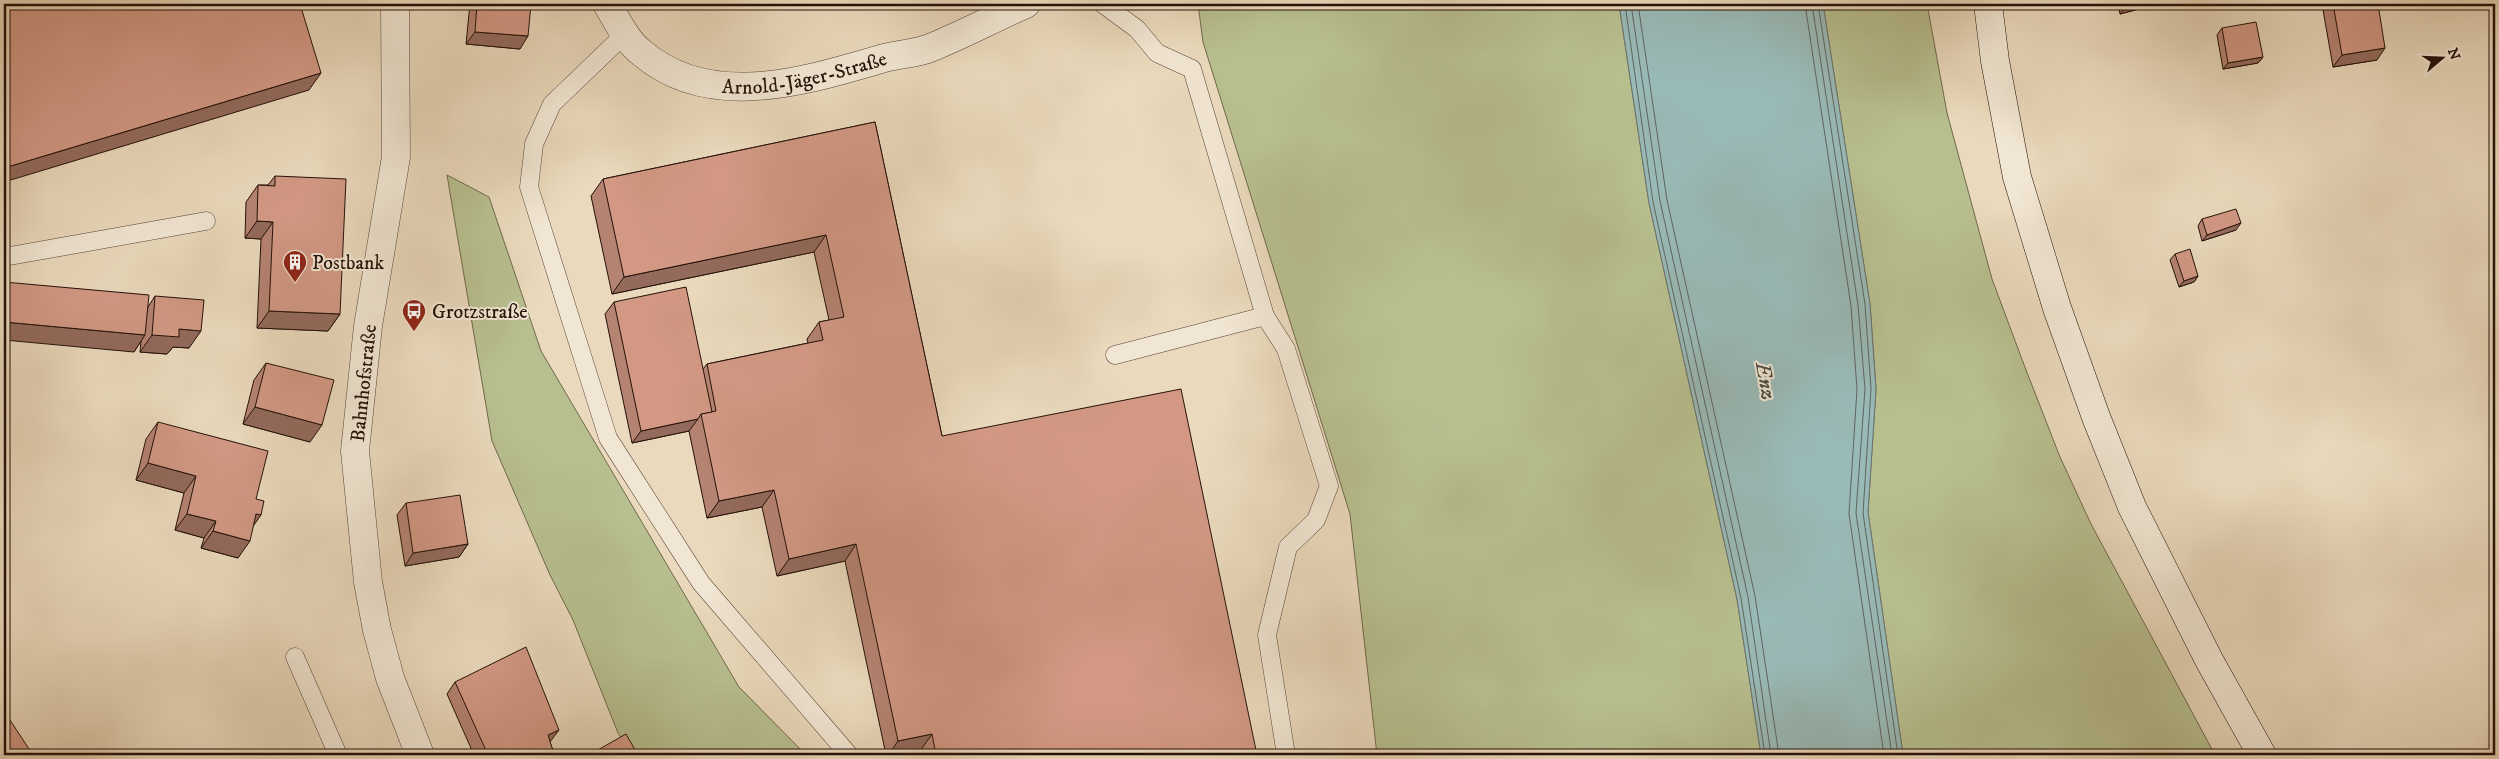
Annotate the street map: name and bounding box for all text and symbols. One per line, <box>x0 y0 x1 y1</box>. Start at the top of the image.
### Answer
north arrow <box>2416 32 2466 82</box>
text: N <box>2443 46 2464 63</box>
street label: Arnold-Jäger-Straße <box>721 47 890 101</box>
building icon: Postbank <box>282 249 308 283</box>
place label: Postbank <box>312 251 384 276</box>
bus stop icon: Grotzstraße <box>401 298 427 332</box>
place label: Grotzstraße <box>432 300 528 325</box>
street label: Bahnhofstraße <box>346 323 383 443</box>
water label: Enz <box>1749 359 1781 402</box>

